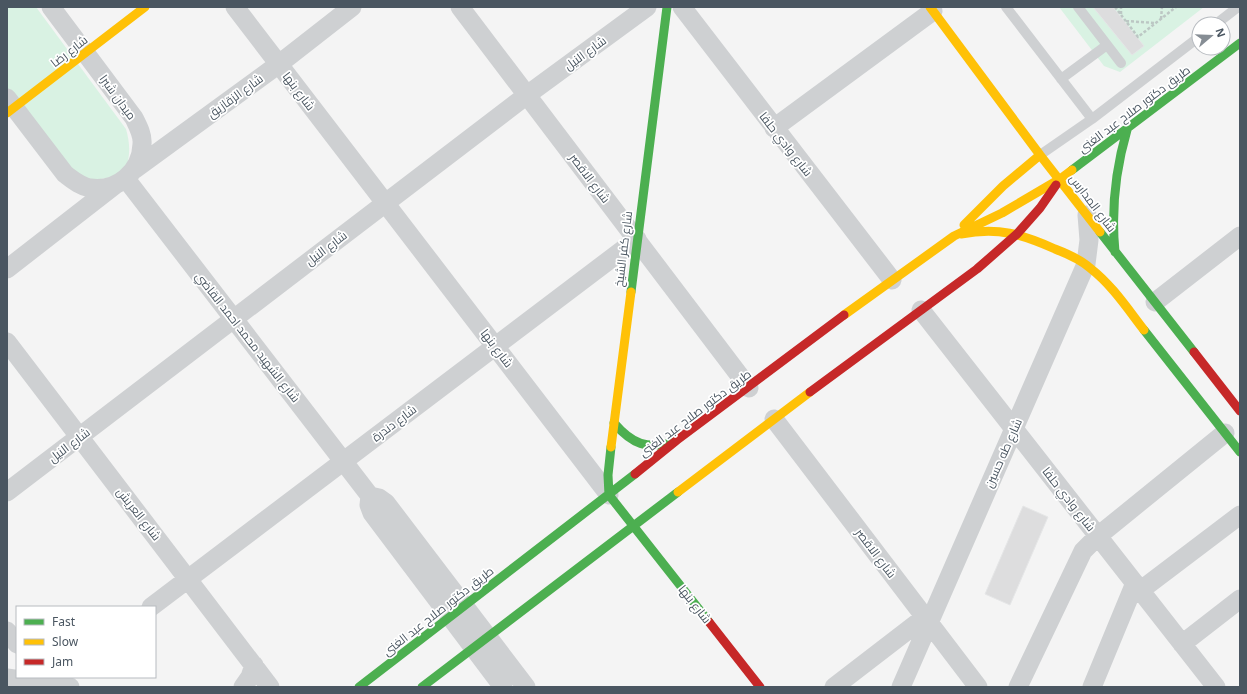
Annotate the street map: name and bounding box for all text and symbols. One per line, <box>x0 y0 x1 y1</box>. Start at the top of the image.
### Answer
north arrow <box>1191 16 1231 56</box>
text: N <box>1212 26 1229 39</box>
street label: شارع رضا <box>47 31 91 71</box>
street label: شارع النيل <box>560 32 610 74</box>
street label: طريق دكتور صلاح عبد الغنى <box>1074 61 1194 157</box>
street label: شارع بنها <box>279 68 319 114</box>
street label: شارع الزقازيق <box>204 70 266 122</box>
street label: ميدان شبرا <box>96 71 140 123</box>
street label: شارع وادي حلفا <box>754 108 817 181</box>
street label: شارع الاقصر <box>565 149 614 206</box>
street label: شارع المدارس <box>1066 171 1120 235</box>
street label: شارع كفر الشيخ <box>610 210 636 288</box>
street label: شارع النيل <box>302 227 350 269</box>
street label: شارع الشهيد محمد احمد القاضي <box>190 268 304 407</box>
street label: شارع بنها <box>477 325 517 371</box>
street label: طريق دكتور صلاح عبد الغنى <box>635 365 755 461</box>
street label: شارع دندرة <box>368 401 420 445</box>
street label: شارع طه حسين <box>980 416 1026 490</box>
street label: شارع النيل <box>45 424 93 466</box>
street label: شارع وادي حلفا <box>1037 463 1100 536</box>
street label: شارع العريش <box>113 484 165 544</box>
street label: شارع الاقصر <box>851 524 900 581</box>
street label: طريق دكتور صلاح عبد الغنى <box>379 562 497 660</box>
street label: شارع بنها <box>675 581 715 627</box>
legend <box>16 606 156 678</box>
text: Fast <box>52 613 76 630</box>
text: Slow <box>52 633 79 650</box>
text: Jam <box>51 653 73 670</box>

